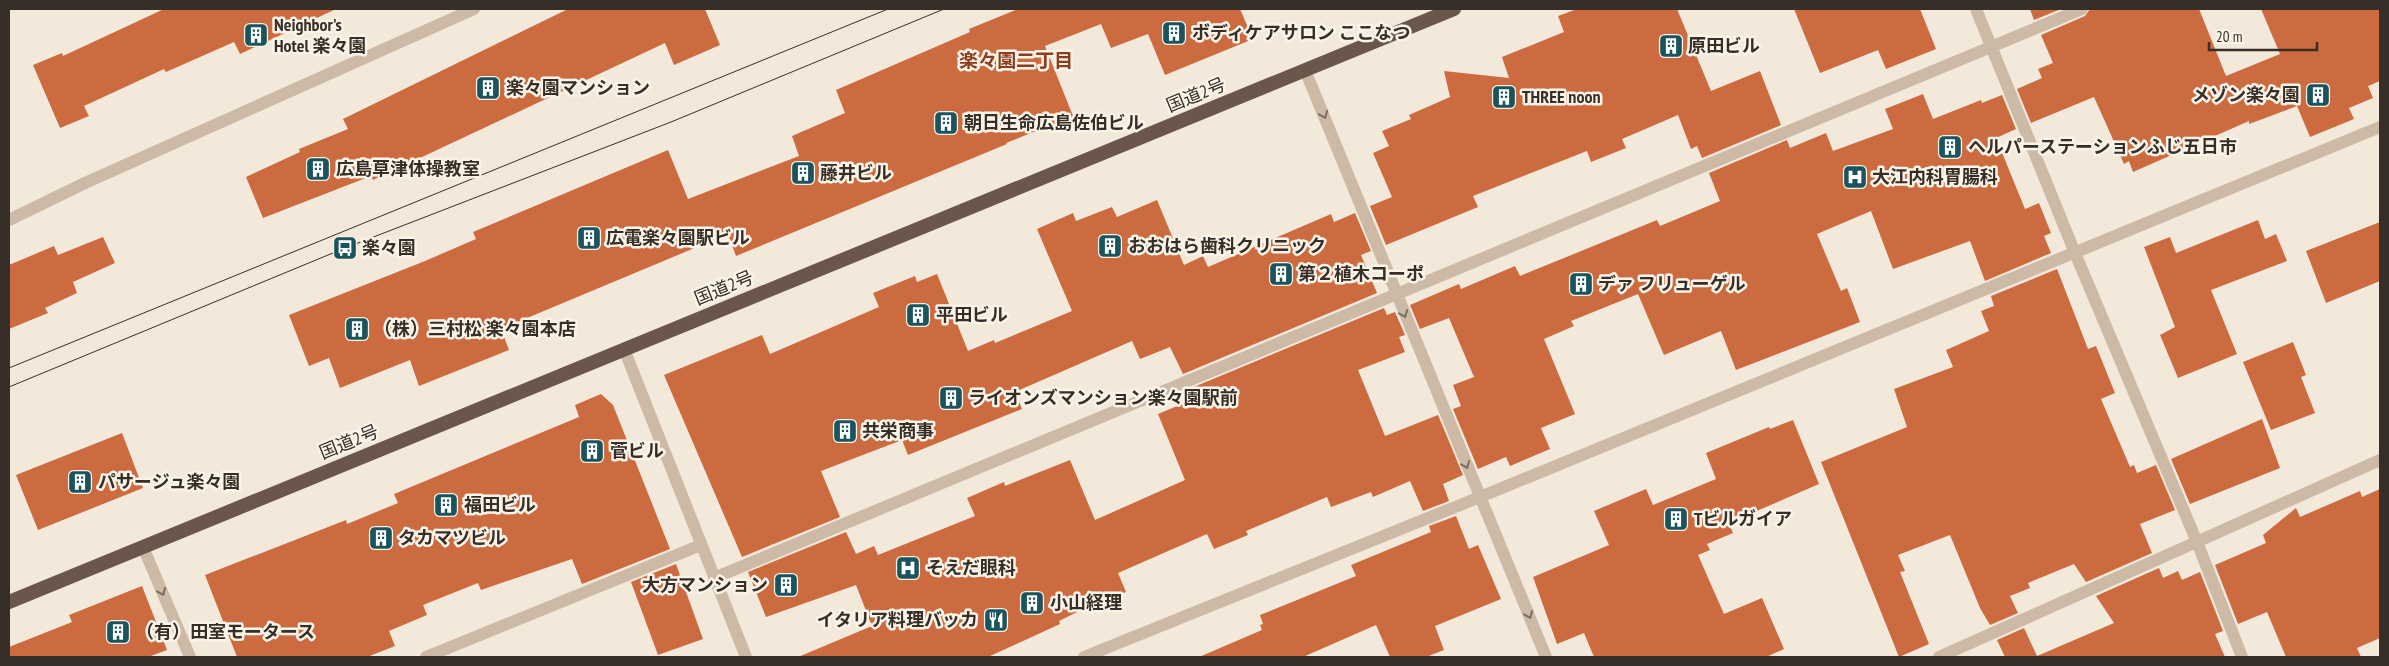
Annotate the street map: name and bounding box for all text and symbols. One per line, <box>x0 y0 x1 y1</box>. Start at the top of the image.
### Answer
place label: Neighbor's Hotel 楽々園 <box>274 13 367 57</box>
building icon: ボディケアサロン ここなつ <box>1161 20 1187 46</box>
scale bar <box>2209 20 2316 52</box>
place label: ボディケアサロン ここなつ <box>1192 21 1410 44</box>
building icon: Neighbor's Hotel 楽々園 <box>243 22 269 48</box>
text: 20 m <box>2216 27 2242 46</box>
building icon: 原田ビル <box>1658 33 1684 59</box>
place label: 原田ビル <box>1688 34 1760 57</box>
district label: 楽々園二丁目 <box>959 48 1073 72</box>
street label: 国道2号 <box>1163 72 1229 117</box>
building icon: 楽々園マンション <box>475 75 501 101</box>
place label: 楽々園マンション <box>506 76 650 99</box>
building icon: メゾン楽々園 <box>2305 82 2331 108</box>
place label: メゾン楽々園 <box>2192 83 2300 106</box>
building icon: THREE noon <box>1491 84 1517 110</box>
place label: THREE noon <box>1522 85 1601 108</box>
building icon: 朝日生命広島佐伯ビル <box>933 110 959 136</box>
one-way arrow <box>1317 110 1328 119</box>
place label: 朝日生命広島佐伯ビル <box>964 111 1144 134</box>
building icon: ヘルパーステーションふじ五日市 <box>1937 134 1963 160</box>
place label: ヘルパーステーションふじ五日市 <box>1968 135 2237 158</box>
building icon: 広島草津体操教室 <box>305 156 331 182</box>
place label: 広島草津体操教室 <box>336 157 480 180</box>
building icon: 藤井ビル <box>790 160 816 186</box>
place label: 藤井ビル <box>820 161 892 184</box>
hospital icon: 大江内科胃腸科 <box>1842 164 1868 190</box>
place label: 大江内科胃腸科 <box>1872 165 1998 188</box>
building icon: 広電楽々園駅ビル <box>576 225 602 251</box>
place label: 広電楽々園駅ビル <box>606 226 750 249</box>
building icon: おおはら歯科クリニック <box>1097 233 1123 259</box>
place label: おおはら歯科クリニック <box>1128 234 1326 257</box>
bus stop icon: 楽々園 <box>332 235 358 261</box>
place label: 楽々園 <box>362 236 416 259</box>
building icon: 第２植木コーポ <box>1268 261 1294 287</box>
place label: 第２植木コーポ <box>1298 262 1424 285</box>
street label: 国道2号 <box>691 265 757 310</box>
building icon: デァ フリューゲル <box>1568 271 1594 297</box>
place label: デァ フリューゲル <box>1598 272 1746 295</box>
building icon: 平田ビル <box>905 302 931 328</box>
place label: 平田ビル <box>936 303 1008 326</box>
one-way arrow <box>1398 309 1409 318</box>
building icon: （株）三村松 楽々園本店 <box>344 316 370 342</box>
place label: （株）三村松 楽々園本店 <box>374 317 576 340</box>
building icon: ライオンズマンション楽々園駅前 <box>938 385 964 411</box>
place label: ライオンズマンション楽々園駅前 <box>968 386 1238 409</box>
building icon: 共栄商事 <box>832 418 858 444</box>
street label: 国道2号 <box>316 419 382 464</box>
place label: 共栄商事 <box>862 419 934 442</box>
building icon: 菅ビル <box>579 438 605 464</box>
place label: 菅ビル <box>610 439 664 462</box>
one-way arrow <box>1461 460 1471 468</box>
building icon: パサージュ楽々園 <box>67 469 93 495</box>
place label: パサージュ楽々園 <box>98 470 240 493</box>
building icon: 福田ビル <box>433 492 459 518</box>
place label: 福田ビル <box>464 493 536 516</box>
building icon: Tビルガイア <box>1663 506 1689 532</box>
place label: Tビルガイア <box>1694 507 1792 530</box>
building icon: タカマツビル <box>368 525 394 551</box>
place label: タカマツビル <box>398 526 506 549</box>
hospital icon: そえだ眼科 <box>895 555 921 581</box>
place label: そえだ眼科 <box>926 556 1016 579</box>
building icon: 大方マンション <box>773 572 799 598</box>
place label: 大方マンション <box>642 573 768 596</box>
one-way arrow <box>156 587 167 596</box>
building icon: 小山経理 <box>1019 590 1045 616</box>
place label: 小山経理 <box>1050 591 1122 614</box>
restaurant icon: イタリア料理バッカ <box>983 607 1009 633</box>
place label: イタリア料理バッカ <box>817 608 978 631</box>
one-way arrow <box>1522 610 1533 619</box>
building icon: （有）田室モータース <box>105 619 131 645</box>
place label: （有）田室モータース <box>136 620 315 643</box>

